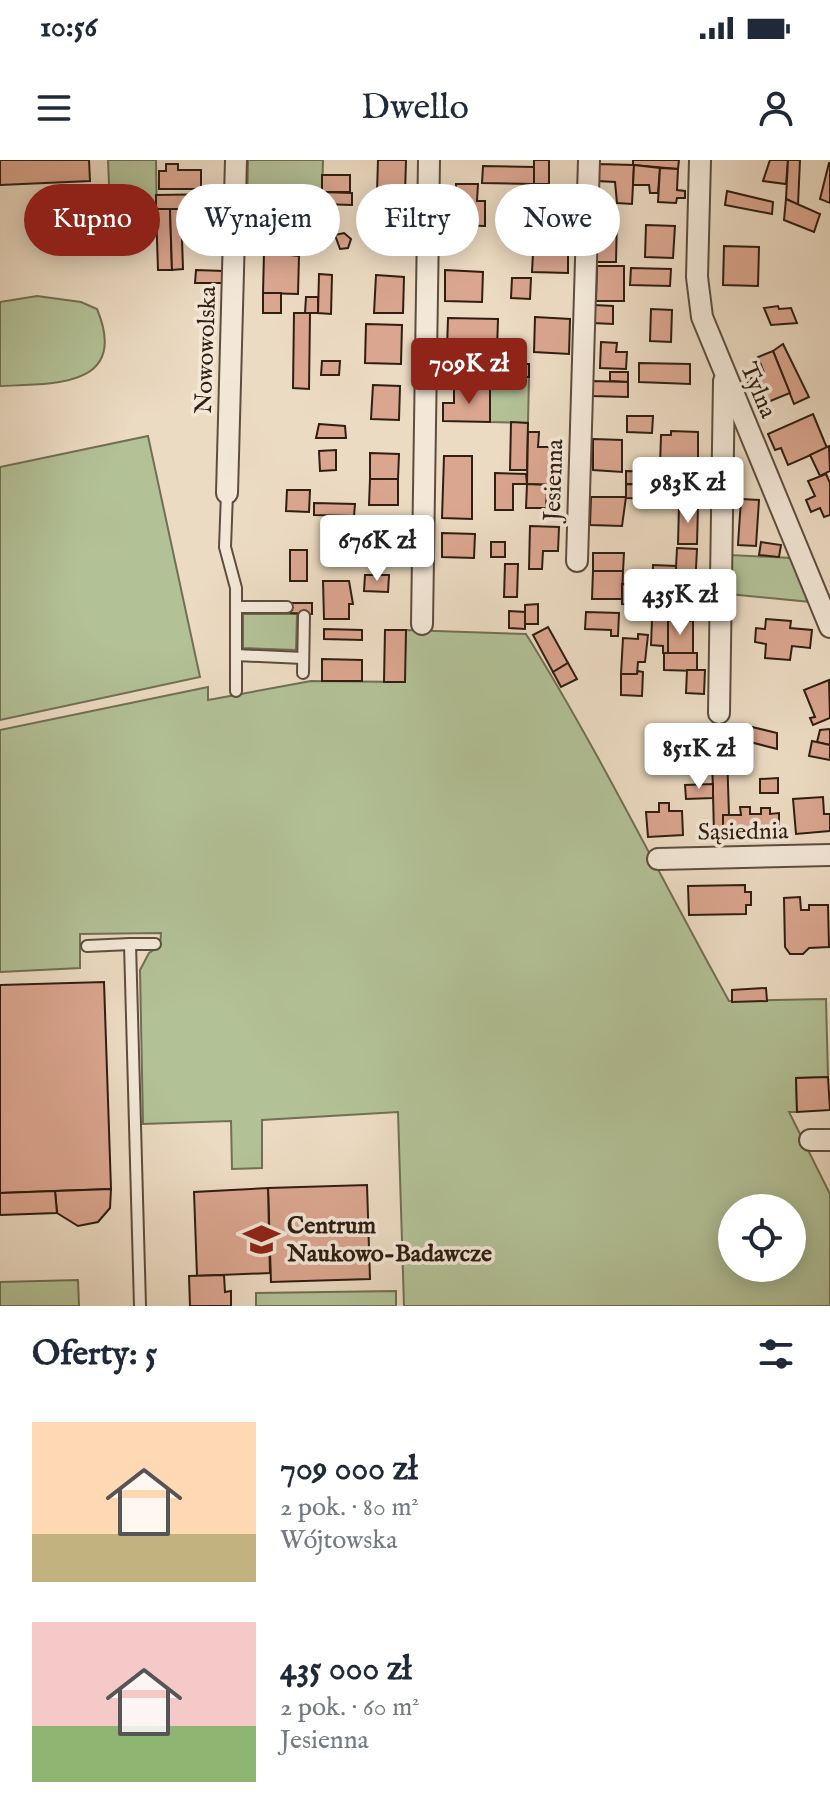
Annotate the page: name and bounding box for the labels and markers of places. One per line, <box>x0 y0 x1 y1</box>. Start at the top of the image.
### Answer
pin: 709K zł <box>395 338 543 406</box>
pin: 983K zł <box>614 457 762 525</box>
pin: 676K zł <box>303 515 451 583</box>
pin: 435K zł <box>606 569 754 637</box>
pin: 851K zł <box>625 723 773 791</box>
place label: Centrum Naukowo-Badawcze <box>286 1211 492 1270</box>
school or university icon: Centrum Naukowo-Badawcze <box>242 1220 280 1258</box>

